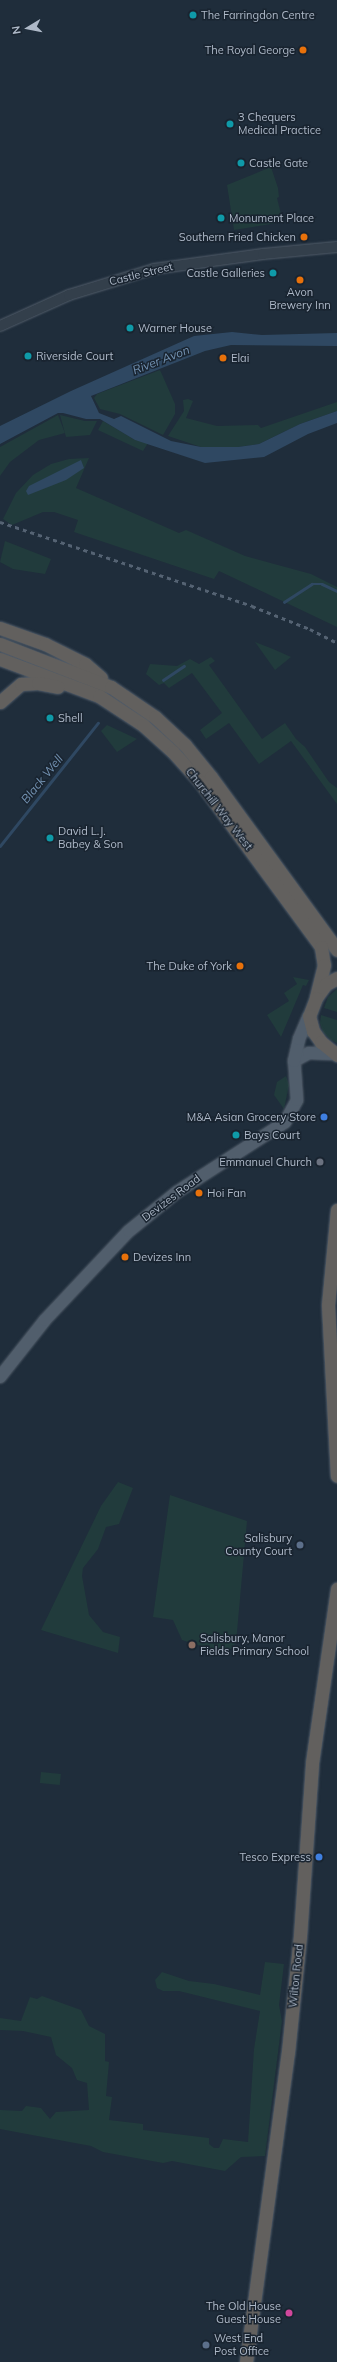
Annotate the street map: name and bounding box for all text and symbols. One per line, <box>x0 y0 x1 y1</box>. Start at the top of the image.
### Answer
north arrow <box>8 8 48 48</box>
place label: The Farringdon Centre <box>201 8 315 22</box>
marker: The Farringdon Centre <box>188 10 198 20</box>
text: N <box>9 25 24 35</box>
place label: The Royal George <box>205 43 295 57</box>
marker: The Royal George <box>298 45 308 55</box>
place label: 3 Chequers Medical Practice <box>238 111 321 137</box>
marker: 3 Chequers Medical Practice <box>225 119 235 129</box>
place label: Castle Gate <box>249 156 308 170</box>
marker: Castle Gate <box>236 158 246 168</box>
place label: Monument Place <box>229 211 314 225</box>
marker: Monument Place <box>216 213 226 223</box>
place label: Southern Fried Chicken <box>179 230 296 244</box>
marker: Southern Fried Chicken <box>299 232 309 242</box>
street label: Castle Street <box>108 260 174 288</box>
place label: Castle Galleries <box>186 266 265 280</box>
marker: Castle Galleries <box>268 268 278 278</box>
marker: Avon Brewery Inn <box>295 275 305 285</box>
place label: Avon Brewery Inn <box>269 286 331 312</box>
place label: Warner House <box>138 321 212 335</box>
marker: Warner House <box>125 323 135 333</box>
water label: River Avon <box>130 343 192 377</box>
place label: Riverside Court <box>36 349 113 363</box>
marker: Riverside Court <box>23 351 33 361</box>
place label: Elai <box>231 351 249 365</box>
marker: Elai <box>218 353 228 363</box>
place label: Shell <box>58 711 83 725</box>
marker: Shell <box>45 713 55 723</box>
water label: Black Well <box>18 752 66 806</box>
street label: Churchill Way West <box>183 765 255 853</box>
place label: David L.J. Babey & Son <box>58 825 123 851</box>
marker: David L.J. Babey & Son <box>45 833 55 843</box>
place label: The Duke of York <box>147 959 232 973</box>
marker: The Duke of York <box>235 961 245 971</box>
place label: M&A Asian Grocery Store <box>187 1110 316 1124</box>
marker: M&A Asian Grocery Store <box>319 1112 329 1122</box>
place label: Bays Court <box>244 1128 300 1142</box>
marker: Bays Court <box>231 1130 241 1140</box>
place label: Emmanuel Church <box>219 1155 312 1169</box>
marker: Emmanuel Church <box>315 1157 325 1167</box>
street label: Devizes Road <box>139 1172 203 1224</box>
place label: Hoi Fan <box>207 1186 246 1200</box>
marker: Hoi Fan <box>194 1188 204 1198</box>
place label: Devizes Inn <box>133 1250 191 1264</box>
marker: Devizes Inn <box>120 1252 130 1262</box>
place label: Salisbury County Court <box>225 1532 292 1558</box>
marker: Salisbury County Court <box>295 1540 305 1550</box>
place label: Salisbury, Manor Fields Primary School <box>200 1632 309 1658</box>
marker: Salisbury, Manor Fields Primary School <box>187 1640 197 1650</box>
place label: Tesco Express <box>239 1850 311 1864</box>
marker: Tesco Express <box>314 1852 324 1862</box>
street label: Wilton Road <box>286 1944 306 2008</box>
place label: The Old House Guest House <box>206 2300 281 2326</box>
marker: The Old House Guest House <box>284 2308 294 2318</box>
place label: West End Post Office <box>214 2332 269 2358</box>
marker: West End Post Office <box>201 2340 211 2350</box>

